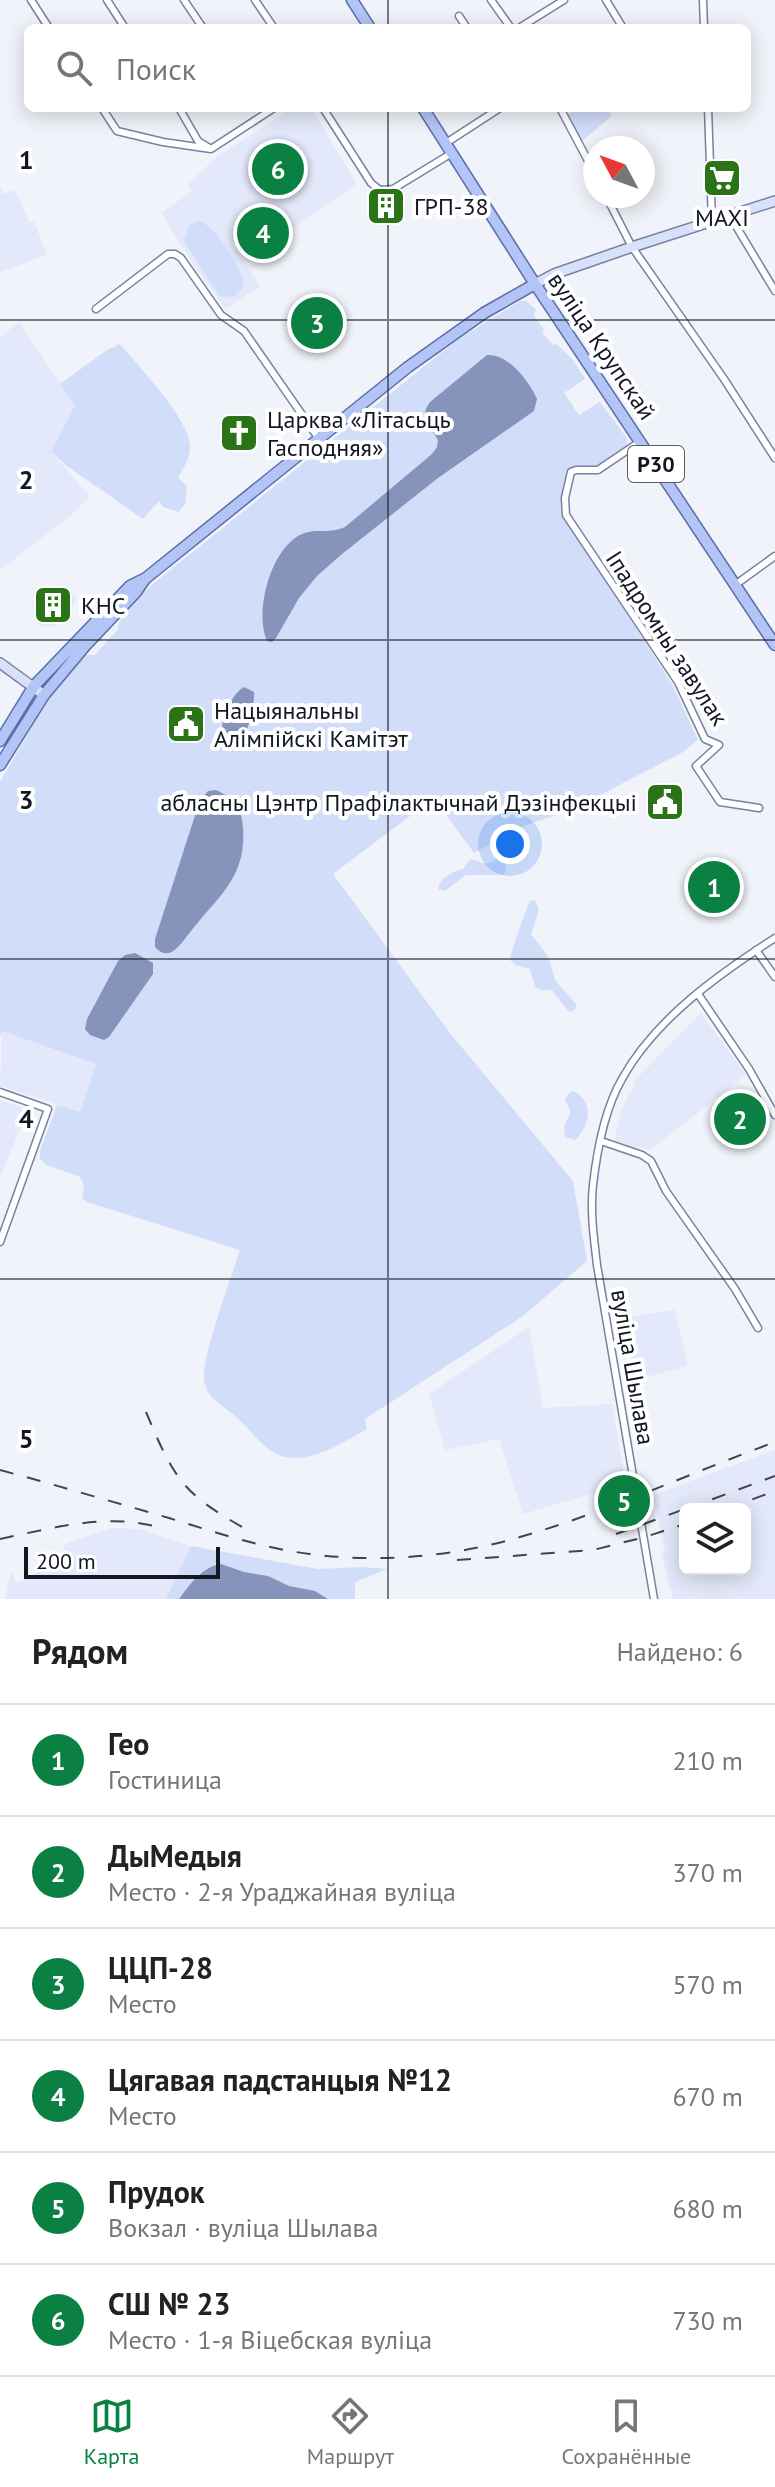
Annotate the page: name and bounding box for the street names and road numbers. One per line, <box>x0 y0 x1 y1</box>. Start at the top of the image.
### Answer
street label: вуліца Крупскай <box>541 266 663 426</box>
road number: Р30 <box>628 446 684 482</box>
street label: Іпадромны завулак <box>599 545 735 732</box>
street label: вуліца Шылава <box>604 1287 662 1447</box>

